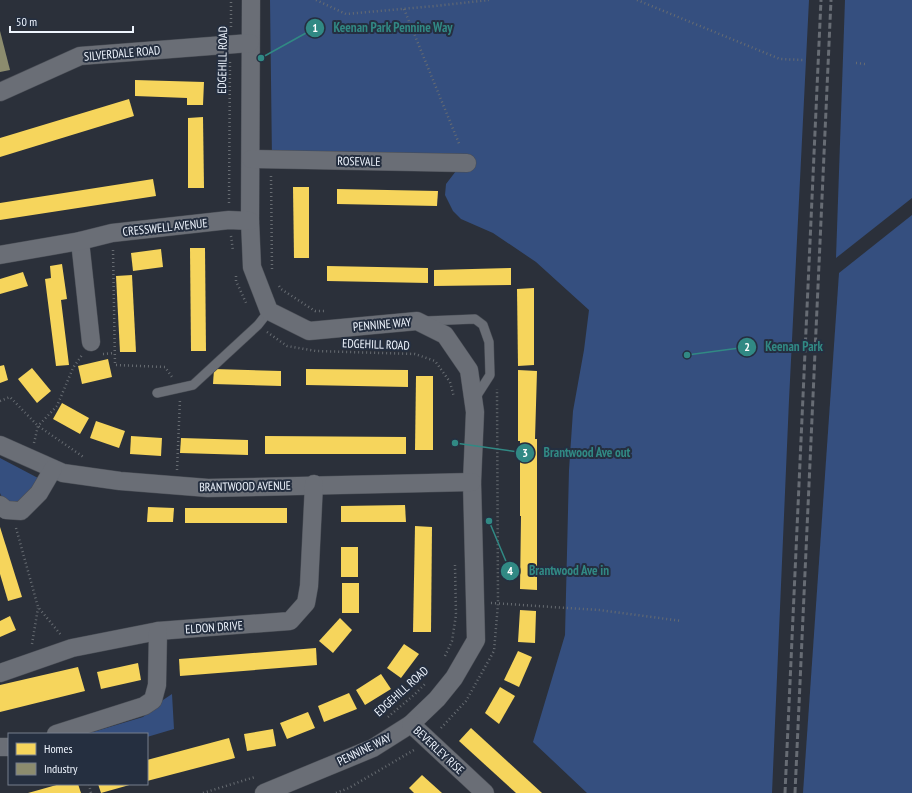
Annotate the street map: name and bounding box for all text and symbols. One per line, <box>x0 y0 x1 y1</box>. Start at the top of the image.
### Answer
scale bar <box>10 8 133 34</box>
text: 50 m <box>16 14 37 29</box>
callout: Keenan Park Pennine Way <box>305 15 460 40</box>
text: Keenan Park Pennine Way <box>334 19 453 36</box>
text: 1 <box>312 20 318 35</box>
street label: EDGEHILL ROAD <box>214 26 230 94</box>
street label: SILVERDALE ROAD <box>83 42 161 64</box>
street label: ROSEVALE <box>337 153 381 169</box>
street label: CRESSWELL AVENUE <box>122 215 208 239</box>
street label: PENNINE WAY <box>352 314 412 334</box>
callout: Keenan Park <box>737 334 830 359</box>
street label: EDGEHILL ROAD <box>342 335 410 353</box>
text: Keenan Park <box>765 338 823 355</box>
text: 2 <box>744 339 750 354</box>
callout: Brantwood Ave out <box>515 440 638 465</box>
text: Brantwood Ave out <box>544 444 631 461</box>
text: 3 <box>522 445 528 460</box>
street label: BRANTWOOD AVENUE <box>199 478 291 494</box>
callout: Brantwood Ave in <box>500 558 617 583</box>
text: Brantwood Ave in <box>529 562 609 579</box>
text: 4 <box>507 563 513 578</box>
street label: ELDON DRIVE <box>185 618 243 636</box>
street label: EDGEHILL ROAD <box>371 663 431 719</box>
street label: BEVERLEY RISE <box>410 723 468 777</box>
street label: PENNINE WAY <box>334 729 394 769</box>
legend <box>8 733 148 785</box>
text: Homes <box>44 741 72 756</box>
text: Industry <box>44 761 78 776</box>

